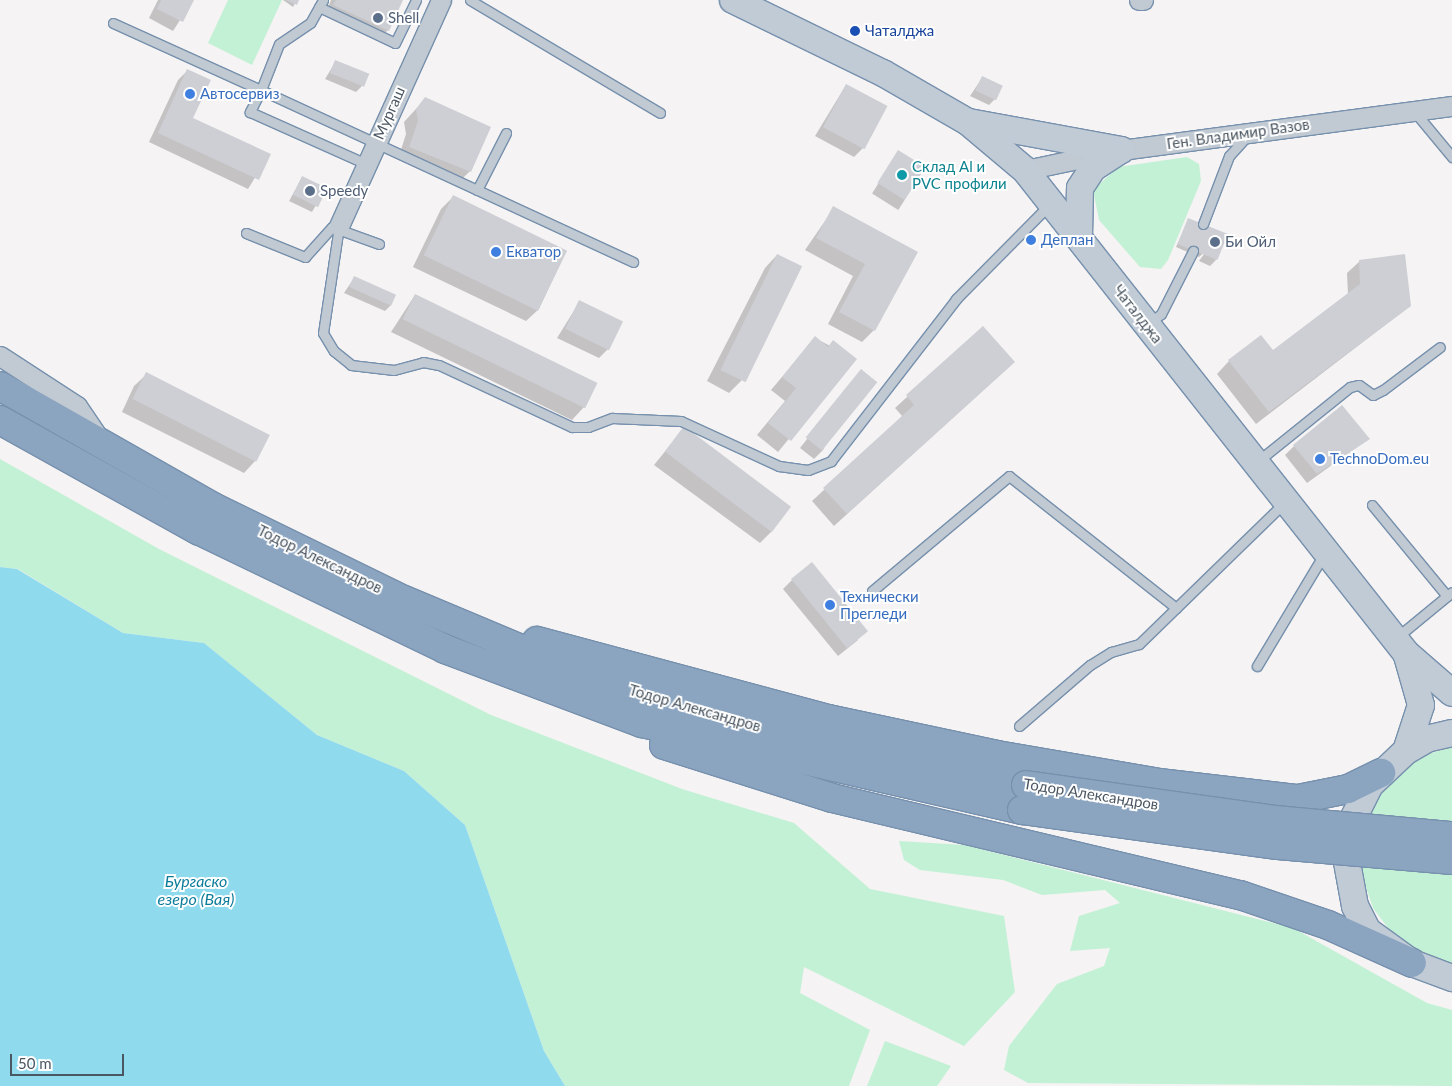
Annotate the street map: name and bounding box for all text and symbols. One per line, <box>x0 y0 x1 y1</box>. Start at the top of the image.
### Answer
place label: Shell <box>388 9 419 27</box>
marker: Shell <box>372 12 384 24</box>
place label: Чаталджа <box>865 22 934 40</box>
marker: Чаталджа <box>849 25 861 37</box>
street label: Мургаш <box>369 84 409 142</box>
place label: Автосервиз <box>200 85 279 103</box>
marker: Автосервиз <box>184 88 196 100</box>
street label: Ген. Владимир Вазов <box>1166 115 1310 153</box>
place label: Склад Al и PVC профили <box>912 157 1007 192</box>
marker: Склад Al и PVC профили <box>896 169 908 181</box>
place label: Speedy <box>320 182 368 200</box>
marker: Speedy <box>304 185 316 197</box>
place label: Деплан <box>1041 231 1093 249</box>
place label: Би Ойл <box>1225 233 1276 251</box>
marker: Деплан <box>1025 234 1037 246</box>
marker: Би Ойл <box>1209 236 1221 248</box>
place label: Екватор <box>506 243 561 261</box>
marker: Екватор <box>490 246 502 258</box>
street label: Чаталджа <box>1110 281 1166 347</box>
place label: TechnoDom.eu <box>1330 450 1429 468</box>
marker: TechnoDom.eu <box>1314 453 1326 465</box>
street label: Тодор Александров <box>255 521 385 597</box>
place label: Технически Прегледи <box>840 587 919 622</box>
marker: Технически Прегледи <box>824 599 836 611</box>
street label: Тодор Александров <box>627 681 763 735</box>
street label: Тодор Александров <box>1022 774 1160 814</box>
water label: Бургаско езеро (Вая) <box>158 871 234 909</box>
scale bar <box>12 1044 126 1076</box>
text: 50 m <box>18 1054 52 1072</box>

